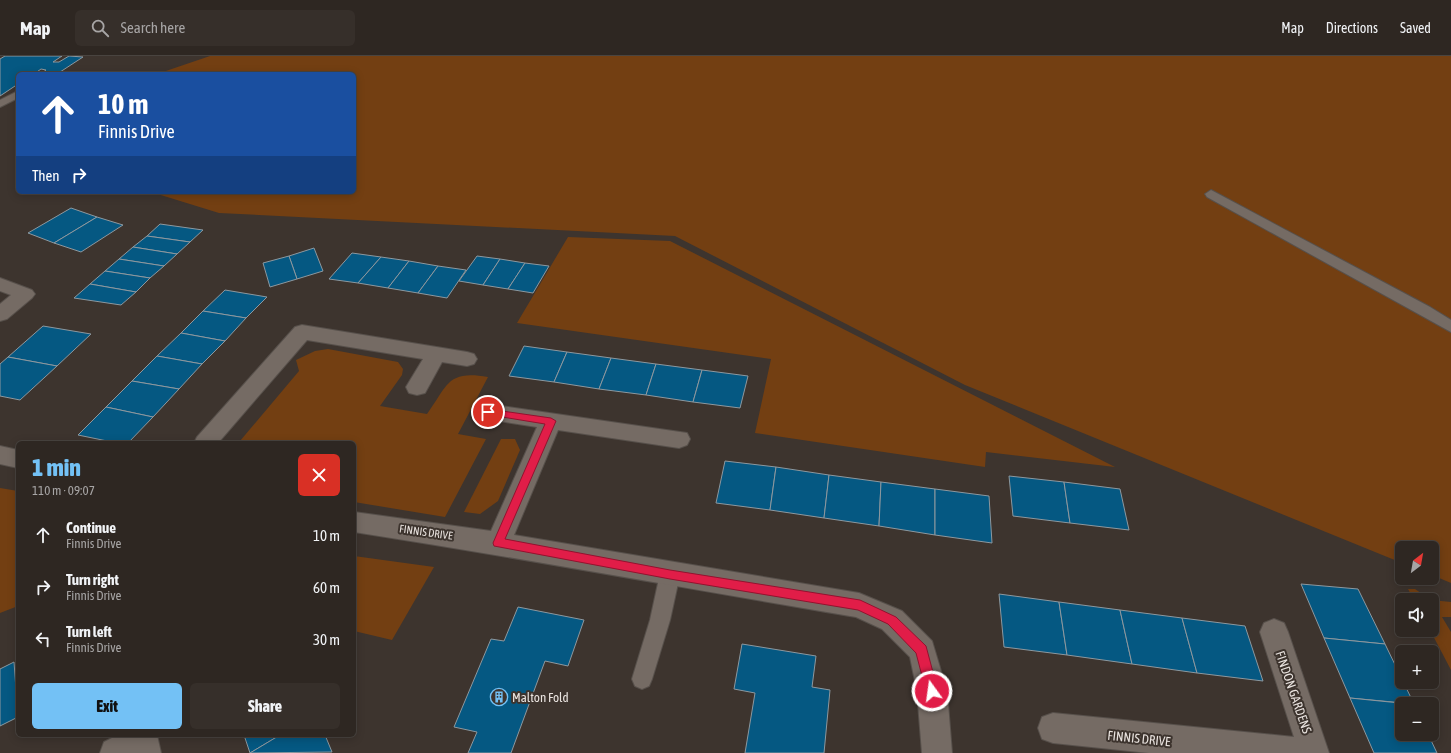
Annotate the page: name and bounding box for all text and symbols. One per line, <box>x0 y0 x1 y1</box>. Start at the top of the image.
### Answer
search box <box>75 10 355 46</box>
text: Map <box>20 17 51 39</box>
icon: search <box>89 17 111 39</box>
text: Search here <box>121 19 185 36</box>
text: Map <box>1281 20 1304 36</box>
text: Directions <box>1326 20 1378 36</box>
text: Saved <box>1400 20 1431 36</box>
icon: ahead <box>32 88 84 140</box>
text: 10 m <box>98 88 148 120</box>
text: Finnis Drive <box>98 121 175 142</box>
icon: right <box>68 164 90 186</box>
text: Then <box>32 167 60 184</box>
pin <box>471 395 505 429</box>
icon: arrive <box>477 401 499 423</box>
text: 1 min <box>32 454 81 481</box>
button: close <box>298 454 340 496</box>
text: 110 m · 09:07 <box>32 483 95 498</box>
text: Continue <box>66 519 116 536</box>
street label: FINNIS DRIVE <box>399 522 454 542</box>
icon: ahead <box>32 524 54 546</box>
text: 10 m <box>313 527 340 544</box>
text: Finnis Drive <box>66 536 121 551</box>
north arrow <box>1395 541 1439 585</box>
map controls <box>1395 541 1439 741</box>
text: Turn right <box>66 571 119 588</box>
icon: right <box>32 576 54 598</box>
text: 60 m <box>313 579 340 596</box>
text: Finnis Drive <box>66 588 121 603</box>
button: sound <box>1395 593 1439 637</box>
text: Turn left <box>66 623 112 640</box>
icon: left <box>32 628 54 650</box>
text: 30 m <box>313 631 340 648</box>
text: Finnis Drive <box>66 640 121 655</box>
button: + <box>1395 645 1439 689</box>
street label: FINDON GARDENS <box>1272 649 1315 736</box>
position arrow <box>911 670 953 712</box>
button: Exit <box>32 683 182 729</box>
button: Share <box>190 683 340 729</box>
building icon: Malton Fold <box>489 687 509 707</box>
place label: Malton Fold <box>512 690 569 705</box>
button: − <box>1395 697 1439 741</box>
street label: FINNIS DRIVE <box>1107 728 1172 749</box>

